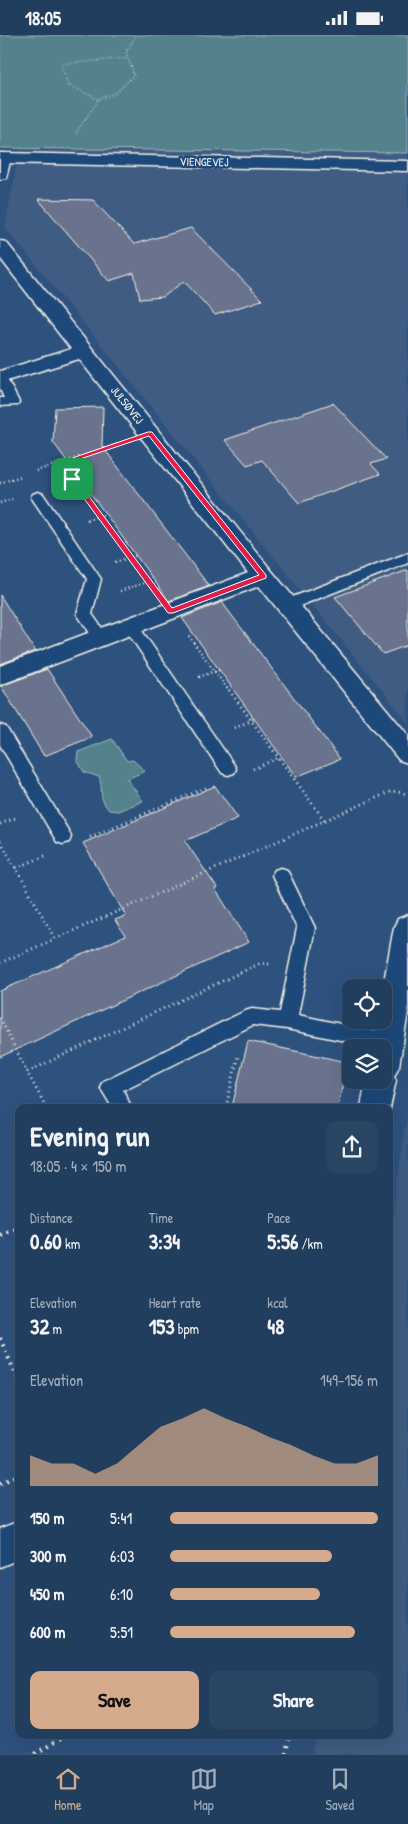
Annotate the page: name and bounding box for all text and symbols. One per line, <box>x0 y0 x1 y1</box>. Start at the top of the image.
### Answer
text: 18:05 <box>25 5 61 31</box>
street label: VIENGEVEJ <box>179 153 229 170</box>
street label: JULSØVEJ <box>107 382 148 428</box>
pin <box>51 458 93 500</box>
icon: arrive <box>58 465 86 493</box>
map controls <box>342 979 392 1089</box>
button: locate <box>342 979 392 1029</box>
button: layers <box>342 1039 392 1089</box>
text: Evening run <box>30 1117 150 1155</box>
button: share <box>326 1121 378 1173</box>
text: 18:05 · 4 × 150 m <box>30 1155 126 1177</box>
text: Distance <box>30 1208 73 1227</box>
text: Time <box>149 1208 173 1227</box>
text: Pace <box>267 1208 291 1227</box>
text: 0.60 <box>30 1227 62 1256</box>
text: 3:34 <box>149 1227 180 1256</box>
text: 5:56 <box>267 1227 298 1256</box>
text: km <box>62 1234 80 1253</box>
text: /km <box>298 1234 323 1253</box>
text: Elevation <box>30 1293 77 1312</box>
text: Heart rate <box>149 1293 201 1312</box>
text: kcal <box>267 1293 288 1312</box>
text: 32 <box>30 1312 49 1341</box>
text: 153 <box>149 1312 175 1341</box>
text: 48 <box>267 1312 284 1341</box>
text: m <box>49 1319 62 1338</box>
text: bpm <box>175 1319 199 1338</box>
text: Elevation <box>30 1369 83 1391</box>
text: 149–156 m <box>320 1369 378 1391</box>
text: 150 m <box>30 1507 64 1529</box>
text: 5:41 <box>110 1507 132 1529</box>
text: 300 m <box>30 1545 66 1567</box>
text: 6:03 <box>110 1545 134 1567</box>
text: 450 m <box>30 1583 65 1605</box>
text: 6:10 <box>110 1583 133 1605</box>
text: 600 m <box>30 1621 65 1643</box>
text: 5:51 <box>110 1621 133 1643</box>
button: Save <box>30 1671 199 1729</box>
button: Share <box>209 1671 378 1729</box>
tab: Home <box>54 1765 82 1814</box>
tab: Map <box>190 1765 218 1814</box>
tab: Saved <box>326 1765 354 1814</box>

